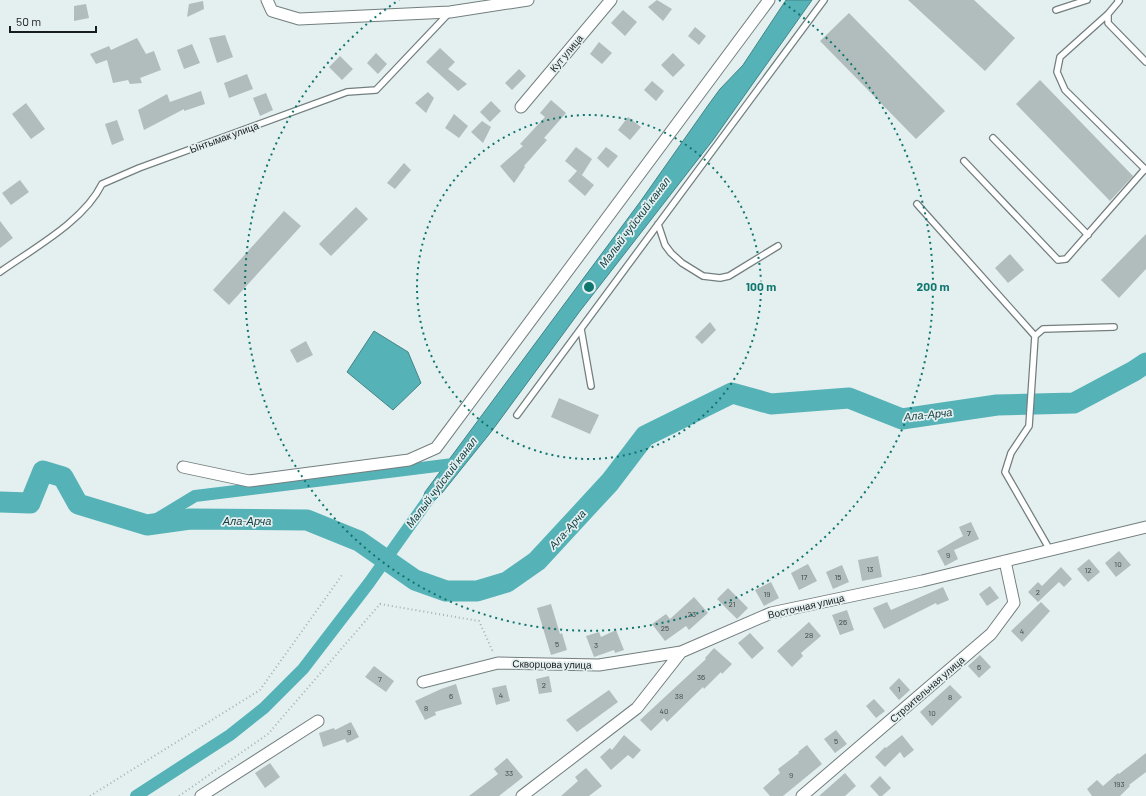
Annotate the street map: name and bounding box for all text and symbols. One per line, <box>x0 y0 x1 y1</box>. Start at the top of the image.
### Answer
scale bar <box>10 8 96 34</box>
text: 50 m <box>16 14 41 28</box>
street label: Кут улица <box>547 32 585 74</box>
street label: Ынтымак улица <box>188 119 260 155</box>
water label: Малый чуйский канал <box>596 174 672 270</box>
text: 100 m <box>746 279 776 293</box>
text: 200 m <box>917 279 949 293</box>
centre of rings <box>582 280 596 294</box>
water label: Ала-Арча <box>902 405 953 423</box>
water label: Малый чуйский канал <box>403 434 479 530</box>
water label: Ала-Арча <box>545 507 588 552</box>
water label: Ала-Арча <box>222 514 271 527</box>
house number: 7 <box>967 528 971 538</box>
house number: 9 <box>946 550 950 560</box>
house number: 10 <box>1114 559 1122 569</box>
house number: 13 <box>867 564 873 574</box>
house number: 12 <box>1084 565 1092 575</box>
house number: 17 <box>801 572 808 582</box>
house number: 15 <box>835 572 841 582</box>
house number: 2 <box>1036 587 1040 597</box>
house number: 19 <box>764 589 770 599</box>
street label: Восточная улица <box>767 591 846 621</box>
house number: 21 <box>729 599 736 609</box>
house number: 23 <box>688 609 696 619</box>
house number: 26 <box>839 617 847 627</box>
house number: 25 <box>661 623 669 633</box>
house number: 4 <box>1020 626 1024 636</box>
house number: 28 <box>805 630 813 640</box>
house number: 5 <box>555 639 559 649</box>
house number: 3 <box>594 640 598 650</box>
street label: Строительная улица <box>887 653 967 725</box>
street label: Скворцова улица <box>512 657 592 671</box>
house number: 6 <box>977 662 981 672</box>
house number: 36 <box>697 672 705 682</box>
house number: 7 <box>378 674 382 684</box>
house number: 2 <box>542 680 546 690</box>
house number: 1 <box>898 684 901 694</box>
house number: 4 <box>499 690 503 700</box>
house number: 6 <box>449 691 453 701</box>
house number: 38 <box>675 691 683 701</box>
house number: 8 <box>948 692 952 702</box>
house number: 8 <box>424 703 428 713</box>
house number: 40 <box>660 706 668 716</box>
house number: 10 <box>928 708 936 718</box>
house number: 9 <box>347 727 351 737</box>
house number: 5 <box>834 736 838 746</box>
house number: 33 <box>505 768 513 778</box>
house number: 9 <box>789 770 793 780</box>
house number: 193 <box>1113 779 1125 789</box>

